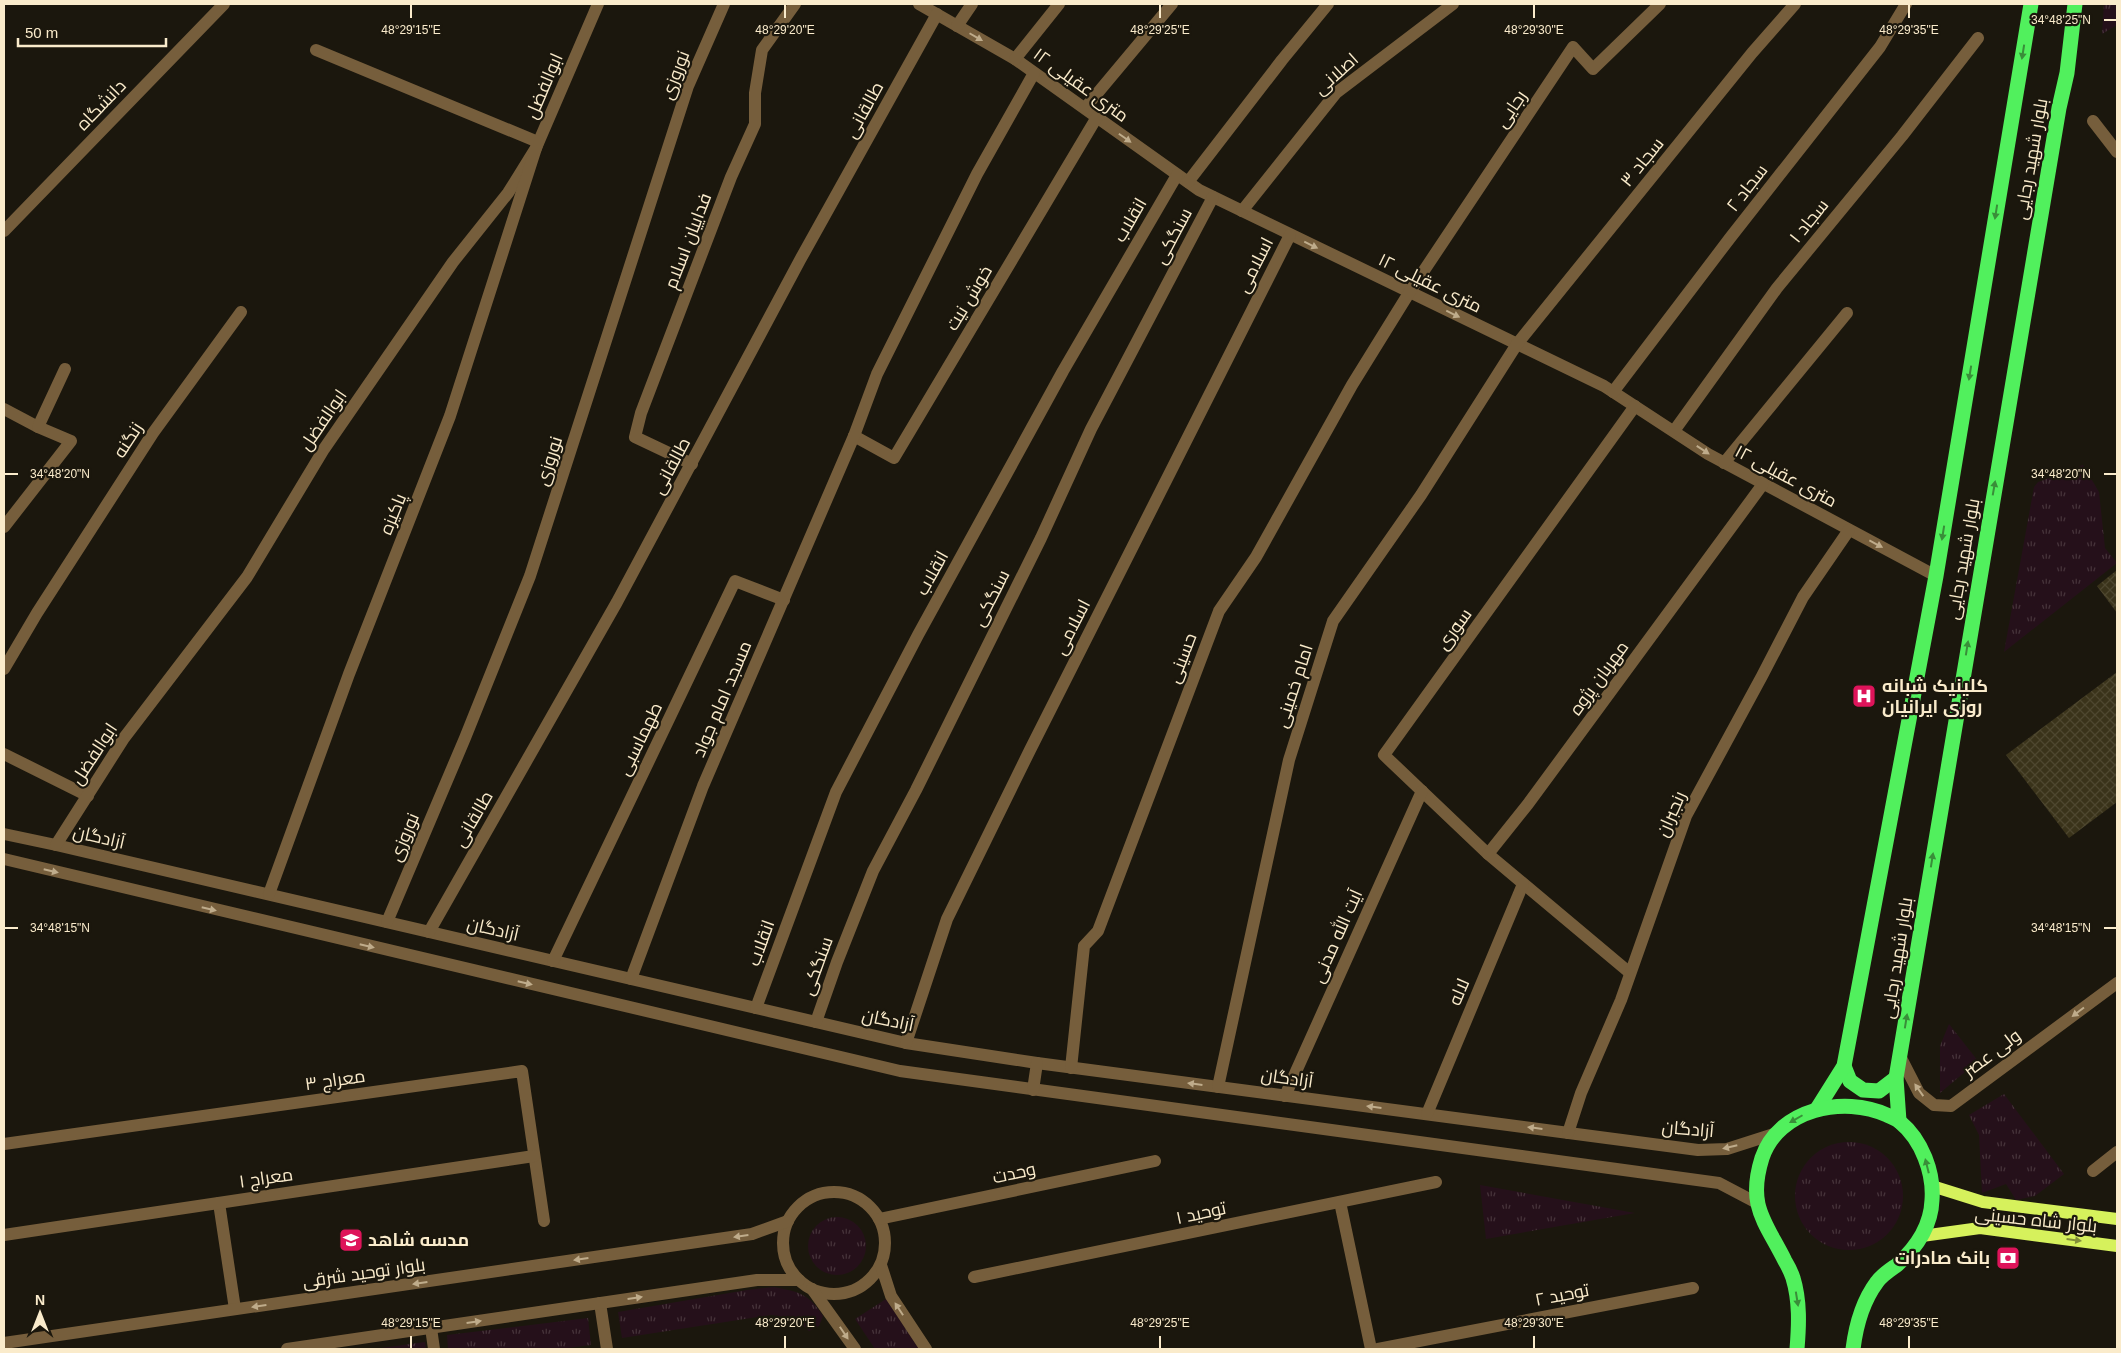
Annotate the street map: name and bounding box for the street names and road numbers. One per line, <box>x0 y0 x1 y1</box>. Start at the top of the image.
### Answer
street label: ۱۲ متری عقیلی <box>1029 44 1132 127</box>
street label: نوروزی <box>657 48 694 103</box>
street label: اصلانی <box>1310 49 1363 100</box>
street label: ابوالفضل <box>521 50 568 122</box>
street label: دانشگاه <box>72 76 130 134</box>
street label: طالقانی <box>840 78 888 142</box>
street label: رجایی <box>1491 87 1532 132</box>
street label: بلوار شهید رجایی <box>2010 97 2052 221</box>
street label: سجاد ۳ <box>1616 134 1668 190</box>
street label: سجاد ۲ <box>1722 160 1772 216</box>
street label: فداییان اسلام <box>661 190 717 292</box>
street label: انقلاب <box>1109 194 1151 246</box>
street label: سجاد ۱ <box>1785 195 1833 247</box>
street label: سنگکی <box>1150 205 1197 268</box>
street label: اسلامی <box>1233 234 1278 296</box>
street label: ۱۲ متری عقیلی <box>1375 249 1485 318</box>
street label: خوش نیت <box>942 262 997 335</box>
street label: ابوالفضل <box>295 386 351 455</box>
street label: زنگنه <box>109 419 148 462</box>
street label: نوروزی <box>532 434 567 488</box>
street label: طالقانی <box>648 434 695 498</box>
street label: ۱۲ متری عقیلی <box>1731 441 1840 512</box>
street label: پاکیزه <box>376 490 412 538</box>
street label: بلوار شهید رجایی <box>1942 497 1984 621</box>
street label: انقلاب <box>912 547 952 599</box>
street label: سنگکی <box>968 566 1015 630</box>
street label: اسلامی <box>1050 596 1095 658</box>
street label: سوری <box>1432 604 1476 654</box>
street label: حسینی <box>1163 630 1202 686</box>
street label: مهربان پژوه <box>1565 637 1634 720</box>
street label: مسجد امام جواد <box>688 638 757 761</box>
street label: امام خمینی <box>1271 642 1319 731</box>
street label: طهماسبی <box>614 699 667 779</box>
street label: ابوالفضل <box>67 719 122 789</box>
street label: طالقانی <box>449 788 498 851</box>
street label: رنجبران <box>1652 788 1691 840</box>
street label: نوروزی <box>385 810 424 865</box>
street label: آزادگان <box>71 821 127 854</box>
street label: آیت الله مدنی <box>1306 885 1367 986</box>
street label: بلوار شهید رجایی <box>1878 896 1917 1020</box>
street label: آزادگان <box>465 913 521 946</box>
street label: انقلاب <box>743 917 779 969</box>
street label: سنگکی <box>797 934 838 998</box>
street label: لاله <box>1445 976 1473 1008</box>
street label: آزادگان <box>860 1005 916 1036</box>
street label: ولی عصر <box>1959 1025 2025 1082</box>
street label: آزادگان <box>1259 1064 1315 1093</box>
street label: معراج ۳ <box>303 1066 367 1096</box>
street label: آزادگان <box>1661 1117 1715 1142</box>
street label: وحدت <box>991 1159 1038 1188</box>
street label: معراج ۱ <box>238 1164 295 1194</box>
street label: توحید ۱ <box>1174 1198 1228 1229</box>
street label: بلوار شاه حسینی <box>1974 1204 2098 1237</box>
street label: بلوار توحید شرقی <box>301 1254 427 1292</box>
street label: توحید ۲ <box>1533 1280 1591 1311</box>

